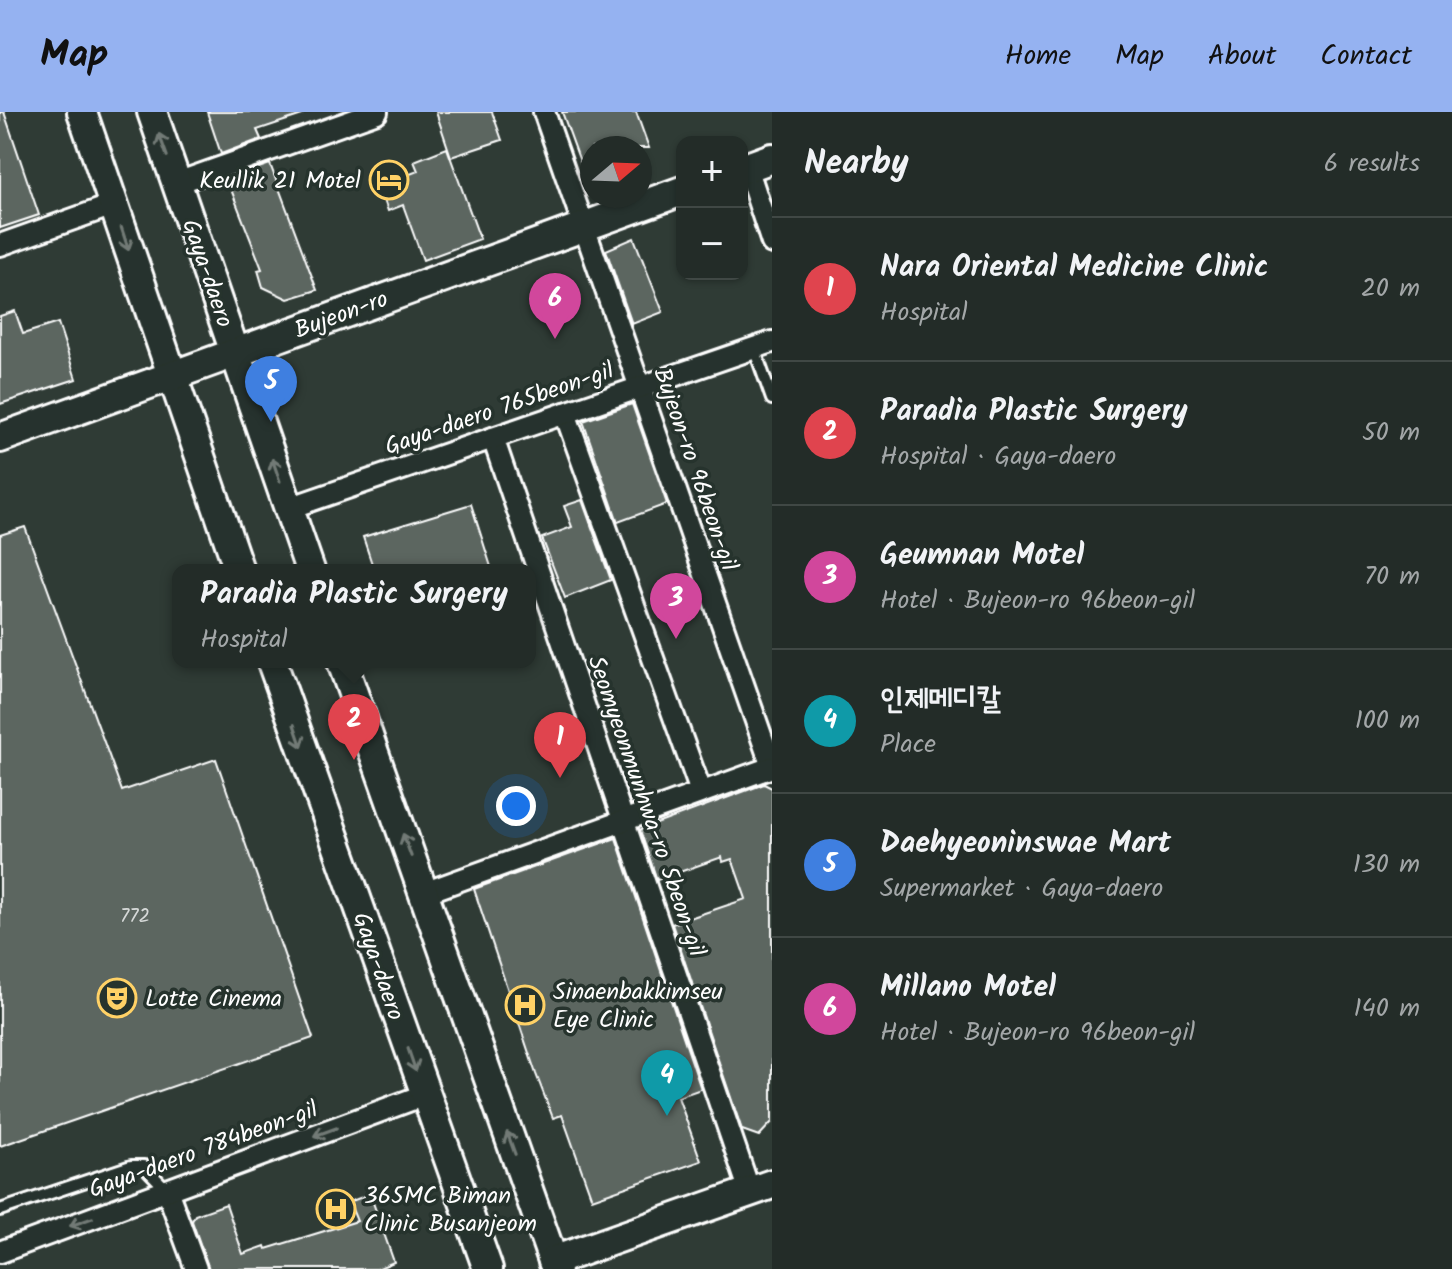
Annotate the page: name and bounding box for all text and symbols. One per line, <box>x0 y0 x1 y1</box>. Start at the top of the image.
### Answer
text: Map <box>40 26 109 86</box>
text: Home <box>1005 34 1071 79</box>
text: Map <box>1115 34 1164 79</box>
text: About <box>1208 34 1276 79</box>
text: Contact <box>1320 34 1412 79</box>
one-way arrow <box>155 132 170 157</box>
north arrow <box>580 136 652 208</box>
map controls <box>676 136 748 280</box>
button: + <box>676 136 748 208</box>
text: Nearby <box>804 137 909 191</box>
text: 6 results <box>1324 143 1420 185</box>
hotel icon: Keullik 21 Motel <box>368 159 410 201</box>
place label: Keullik 21 Motel <box>199 162 361 201</box>
button: − <box>676 208 748 280</box>
street label: Gaya-daero <box>170 214 243 333</box>
one-way arrow <box>118 226 133 251</box>
text: Nara Oriental Medicine Clinic <box>880 244 1269 292</box>
text: 1 <box>826 268 834 310</box>
text: 20 m <box>1361 268 1420 310</box>
pin: 6 <box>529 273 581 339</box>
street label: Bujeon-ro <box>289 280 394 350</box>
text: Hospital <box>880 292 968 334</box>
street label: Gaya-daero 765beon-gil <box>380 352 620 467</box>
pin: 5 <box>245 356 297 422</box>
street label: Bujeon-ro 96beon-gil <box>641 362 748 577</box>
text: Paradia Plastic Surgery <box>880 388 1188 436</box>
text: 2 <box>822 412 838 454</box>
text: 50 m <box>1362 412 1420 454</box>
text: Hospital · Gaya-daero <box>880 436 1116 478</box>
one-way arrow <box>267 457 282 482</box>
text: Geumnan Motel <box>880 532 1084 580</box>
text: 3 <box>823 556 837 598</box>
text: 70 m <box>1364 556 1420 598</box>
popup <box>172 564 536 668</box>
text: Paradia Plastic Surgery <box>200 571 508 619</box>
pin: 3 <box>650 573 702 639</box>
text: Hotel · Bujeon-ro 96beon-gil <box>880 580 1195 622</box>
text: Hospital <box>200 619 288 661</box>
street label: Seomyeonmunhwa-ro 5beon-gil <box>576 651 716 963</box>
text: 인제메디칼 <box>880 676 1001 724</box>
pin: 2 <box>328 694 380 760</box>
text: 4 <box>823 700 837 742</box>
text: 100 m <box>1355 700 1420 742</box>
pin: 1 <box>534 712 586 778</box>
one-way arrow <box>291 723 306 748</box>
text: Place <box>880 724 936 766</box>
your location <box>496 786 536 826</box>
text: Daehyeoninswae Mart <box>880 820 1171 868</box>
one-way arrow <box>398 832 413 857</box>
text: 5 <box>823 844 837 886</box>
text: 130 m <box>1353 844 1420 886</box>
text: Supermarket · Gaya-daero <box>880 868 1163 910</box>
house number: 772 <box>120 901 150 933</box>
street label: Gaya-daero <box>341 907 414 1026</box>
text: Millano Motel <box>880 964 1056 1012</box>
place label: Sinaenbakkimseu Eye Clinic <box>553 973 723 1040</box>
theatre icon: Lotte Cinema <box>96 977 138 1019</box>
place label: Lotte Cinema <box>145 980 282 1019</box>
hospital icon: Sinaenbakkimseu Eye Clinic <box>504 984 546 1026</box>
text: 6 <box>823 988 837 1030</box>
text: 140 m <box>1353 988 1420 1030</box>
text: Hotel · Bujeon-ro 96beon-gil <box>880 1012 1195 1054</box>
one-way arrow <box>406 1047 420 1072</box>
pin: 4 <box>641 1050 693 1116</box>
street label: Gaya-daero 784beon-gil <box>83 1091 324 1210</box>
one-way arrow <box>313 1126 338 1140</box>
one-way arrow <box>503 1131 517 1156</box>
place label: 365MC Biman Clinic Busanjeom <box>364 1177 537 1244</box>
hospital icon: 365MC Biman Clinic Busanjeom <box>315 1188 357 1230</box>
one-way arrow <box>69 1216 94 1230</box>

